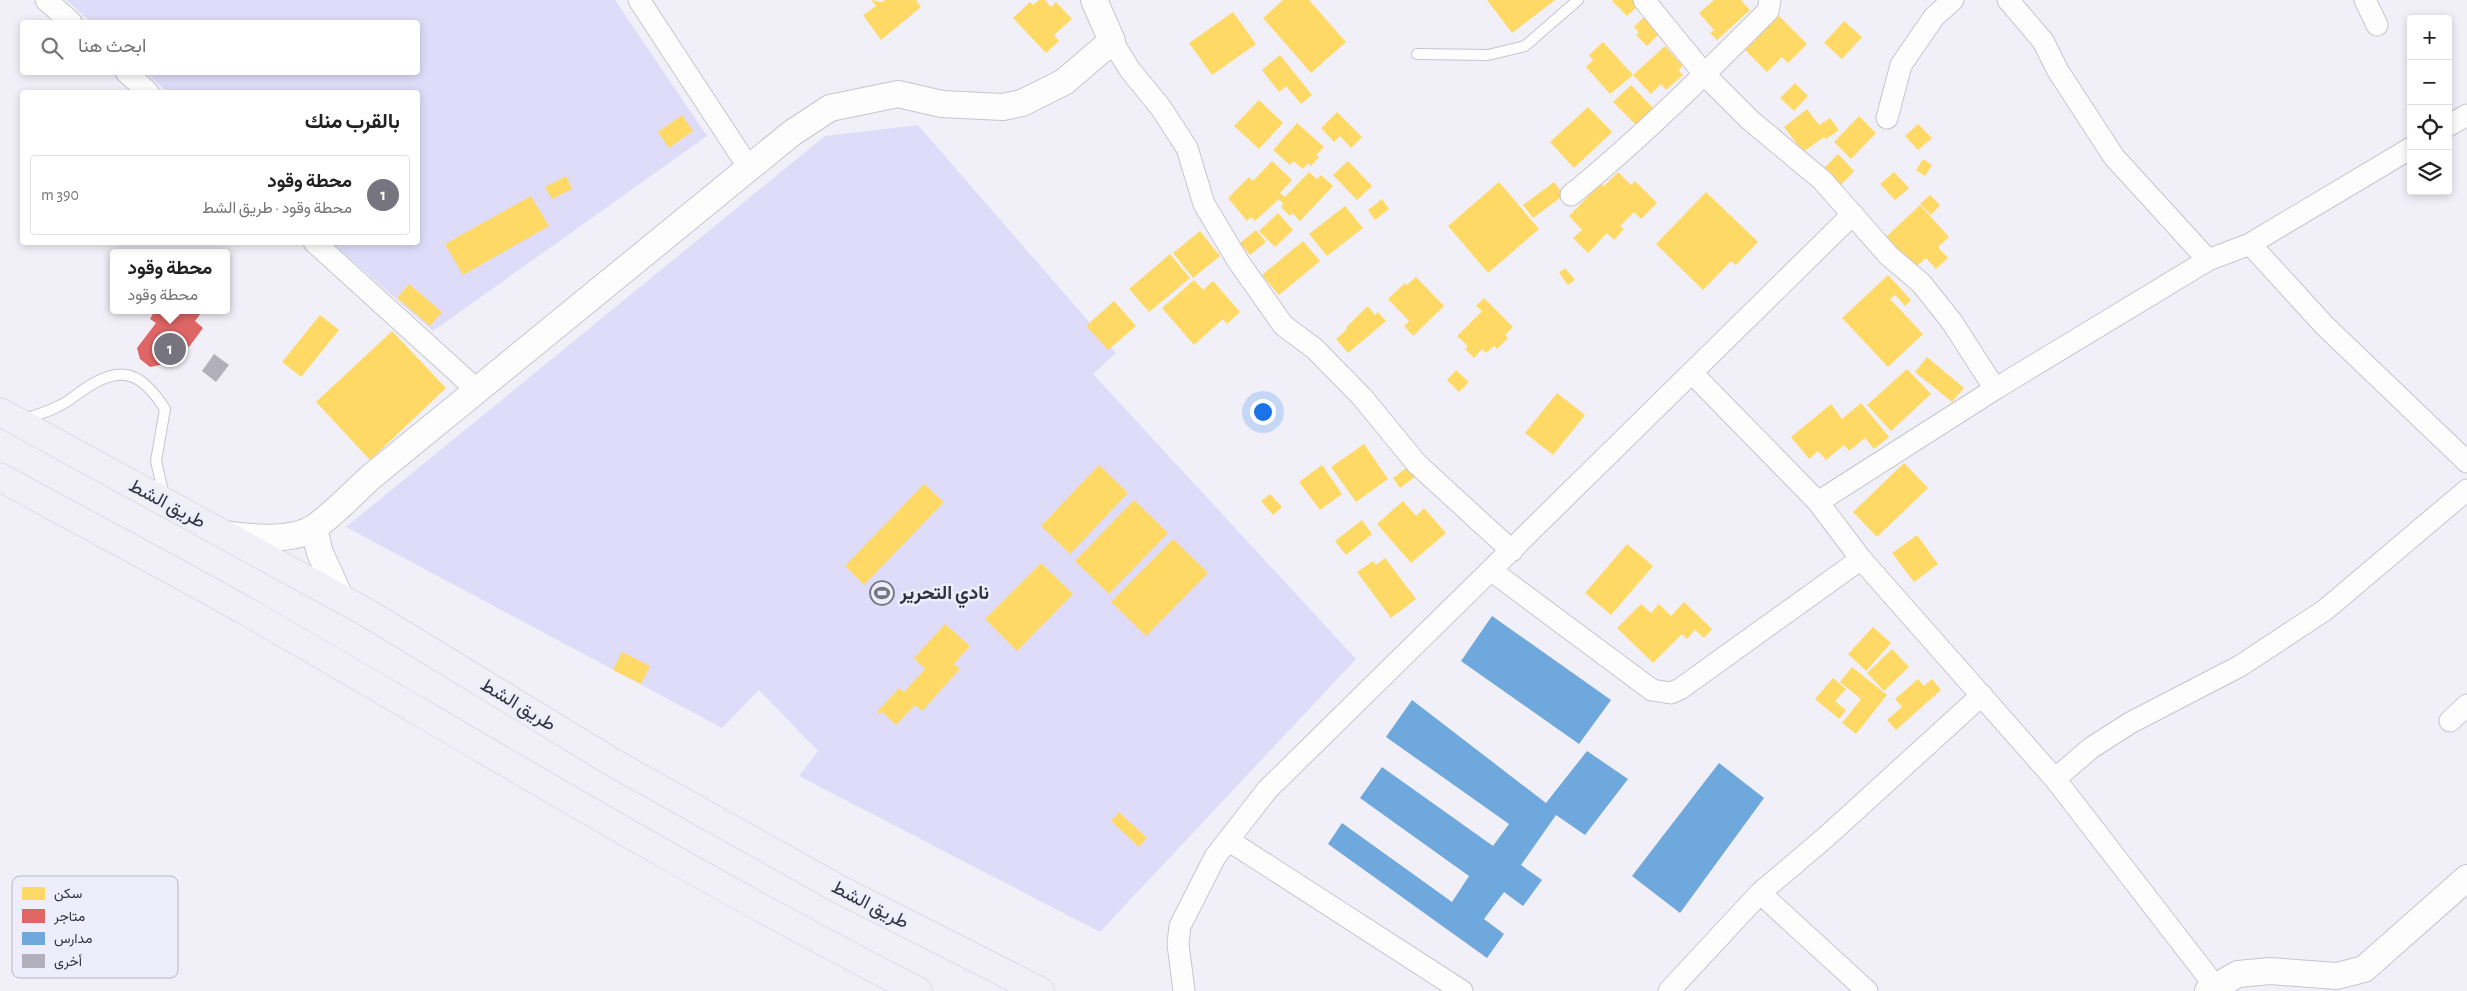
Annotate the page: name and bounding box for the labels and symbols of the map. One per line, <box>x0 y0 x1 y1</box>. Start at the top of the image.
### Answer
pin: 1 <box>154 330 186 368</box>
your location <box>1250 399 1276 425</box>
street label: طريق الشط <box>125 476 208 533</box>
sports icon: نادي التحرير <box>869 580 895 606</box>
place label: نادي التحرير <box>899 584 989 609</box>
street label: طريق الشط <box>477 675 559 736</box>
legend <box>12 876 178 978</box>
street label: طريق الشط <box>828 877 912 933</box>
text: سكن <box>54 887 82 902</box>
text: متاجر <box>53 910 85 925</box>
text: مدارس <box>54 932 92 947</box>
text: أخرى <box>54 954 82 970</box>

